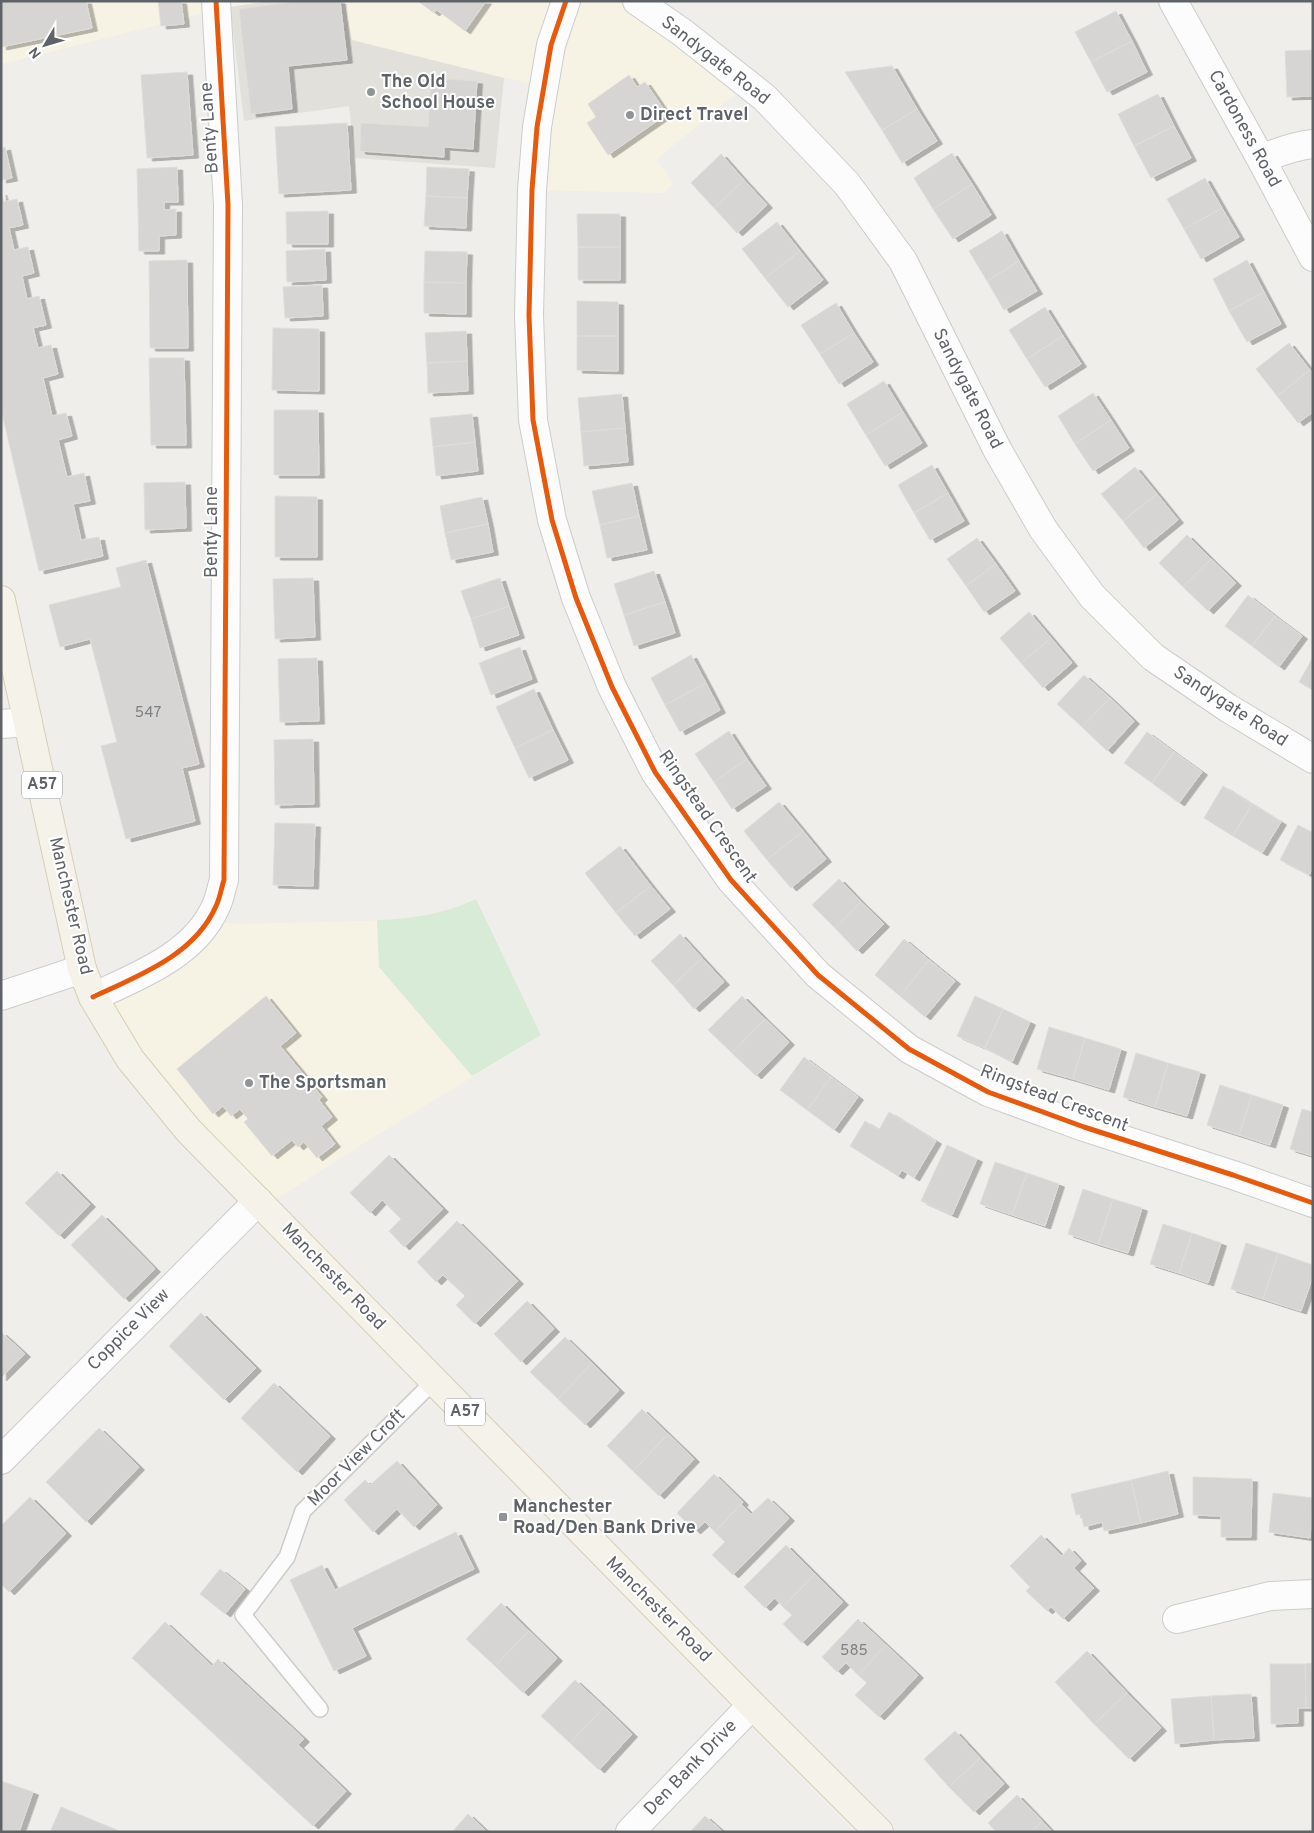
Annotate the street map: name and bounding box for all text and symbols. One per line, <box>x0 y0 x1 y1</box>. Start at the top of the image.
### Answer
street label: Sandygate Road <box>656 11 774 111</box>
north arrow <box>20 20 70 70</box>
text: N <box>26 43 46 61</box>
street label: Cardoness Road <box>1202 66 1286 192</box>
place label: The Old School House <box>381 71 495 115</box>
street label: Benty Lane <box>195 81 225 175</box>
marker: The Old School House <box>365 86 377 98</box>
place label: Direct Travel <box>640 104 748 127</box>
marker: Direct Travel <box>624 109 636 121</box>
street label: Sandygate Road <box>927 325 1007 453</box>
street label: Benty Lane <box>201 486 224 578</box>
street label: Sandygate Road <box>1168 661 1292 753</box>
house number: 547 <box>135 704 161 723</box>
street label: Ringstead Crescent <box>652 746 762 888</box>
road number: A57 <box>22 772 62 798</box>
street label: Manchester Road <box>43 835 97 977</box>
street label: Ringstead Crescent <box>976 1060 1132 1138</box>
place label: The Sportsman <box>259 1072 387 1095</box>
marker: The Sportsman <box>243 1077 255 1089</box>
street label: Manchester Road <box>276 1218 390 1336</box>
street label: Coppice View <box>83 1284 175 1376</box>
road number: A57 <box>445 1398 485 1425</box>
street label: Moor View Croft <box>303 1404 411 1512</box>
place label: Manchester Road/Den Bank Drive <box>513 1496 696 1540</box>
marker: Manchester Road/Den Bank Drive <box>497 1511 509 1523</box>
street label: Manchester Road <box>600 1552 716 1668</box>
house number: 585 <box>840 1642 868 1661</box>
street label: Den Bank Drive <box>639 1715 743 1821</box>

